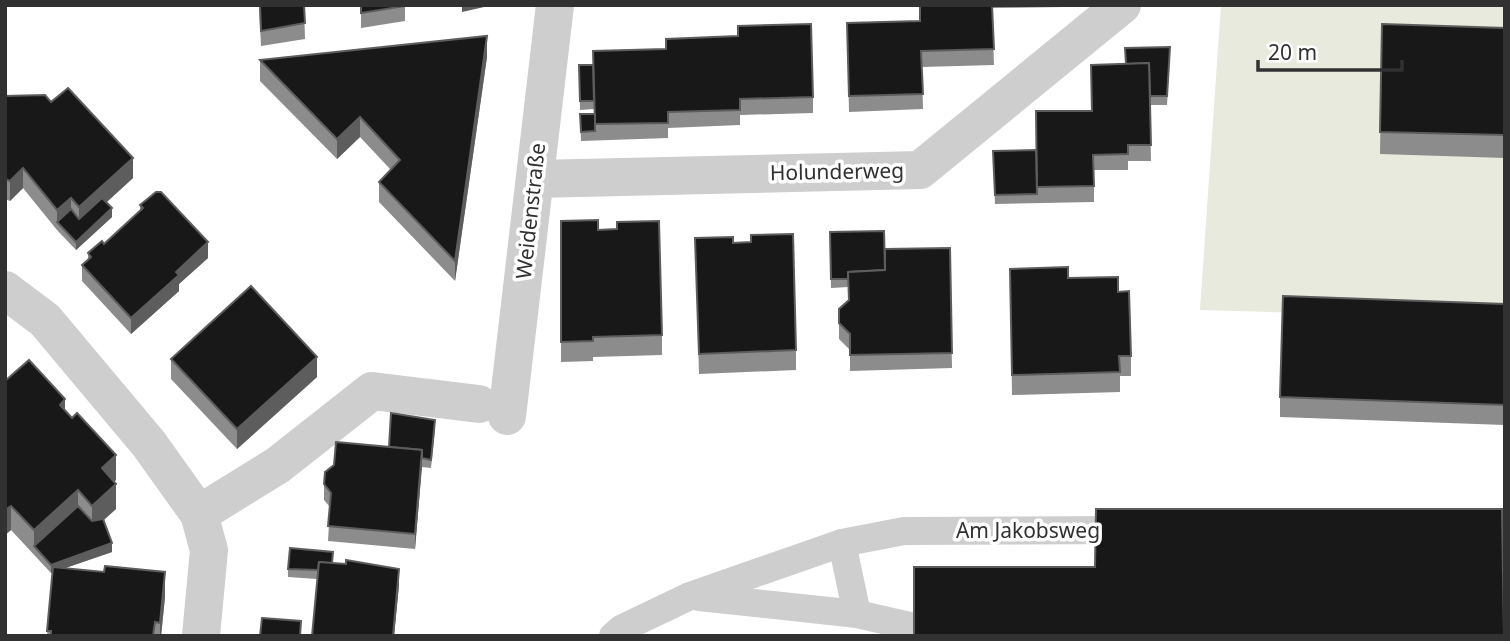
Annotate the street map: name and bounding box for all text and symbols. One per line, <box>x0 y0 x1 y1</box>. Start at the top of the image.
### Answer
scale bar <box>1258 28 1402 72</box>
text: 20 m <box>1268 38 1317 66</box>
street label: Weidenstraße <box>509 141 551 280</box>
street label: Holunderweg <box>770 156 904 186</box>
street label: Am Jakobsweg <box>956 516 1100 544</box>

